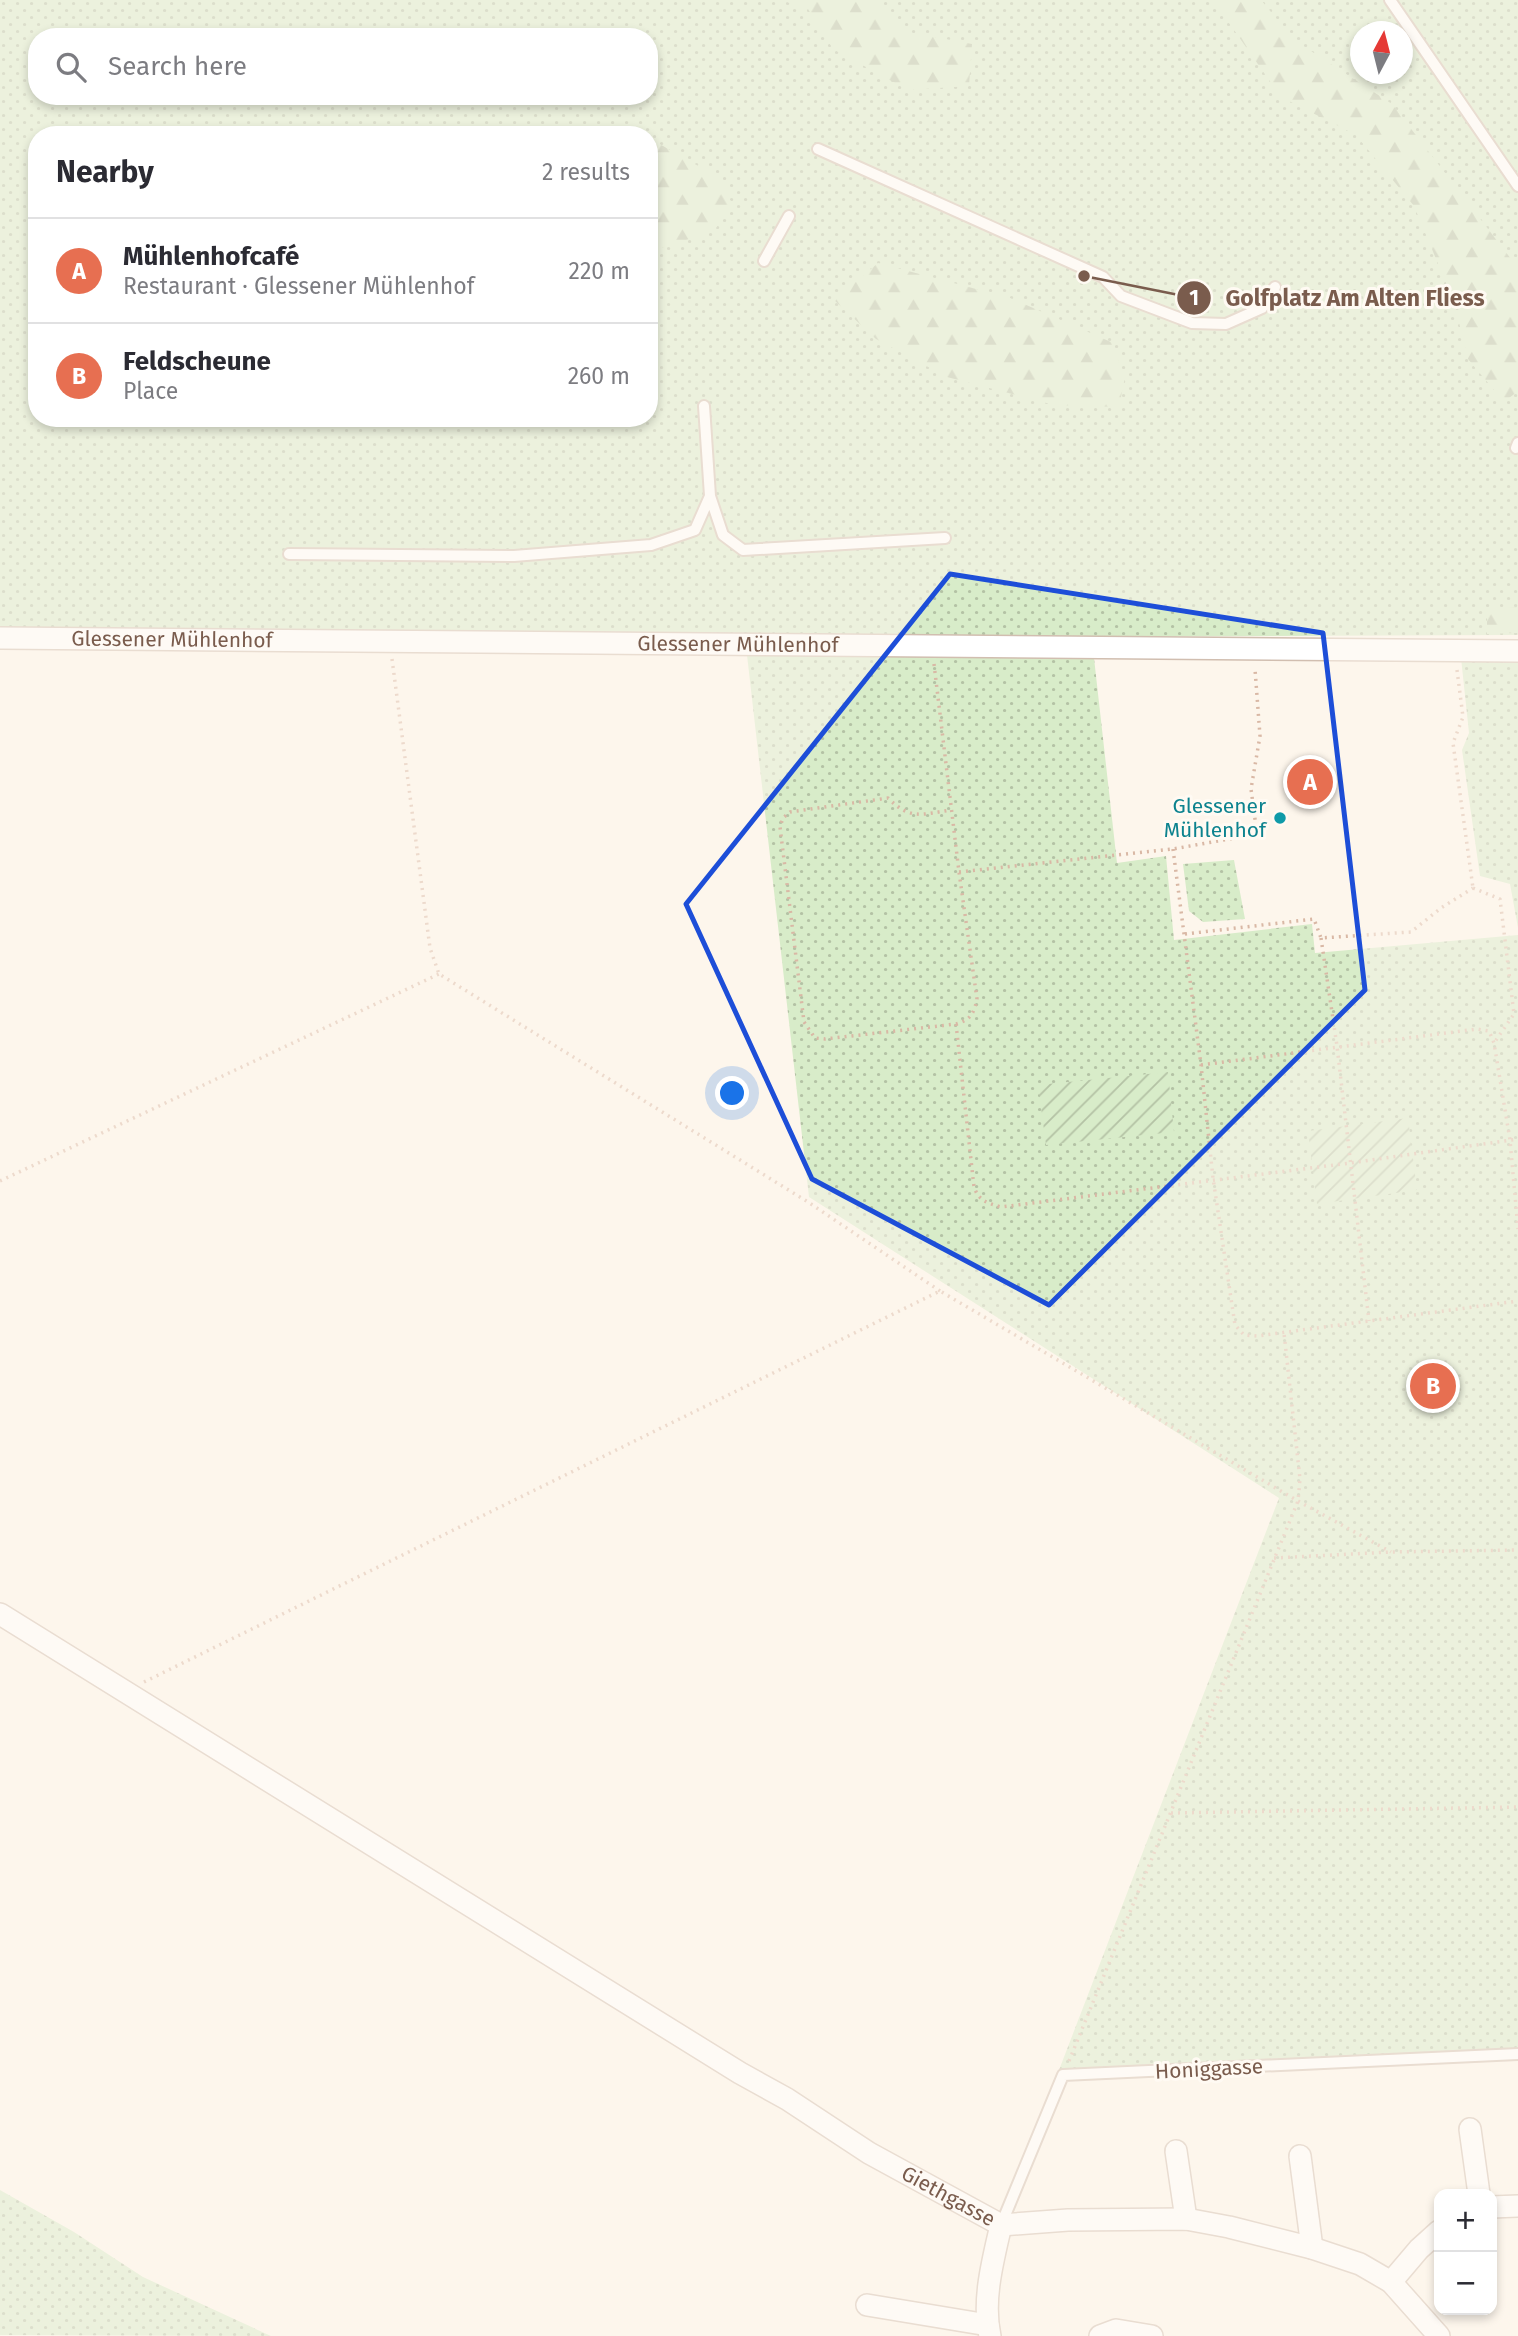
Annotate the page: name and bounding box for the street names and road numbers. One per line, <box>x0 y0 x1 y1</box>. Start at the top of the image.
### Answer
street label: Glessener Mühlenhof <box>71 626 275 653</box>
street label: Glessener Mühlenhof <box>637 630 841 658</box>
street label: Honiggasse <box>1154 2053 1264 2085</box>
street label: Giethgasse <box>897 2160 1000 2232</box>

